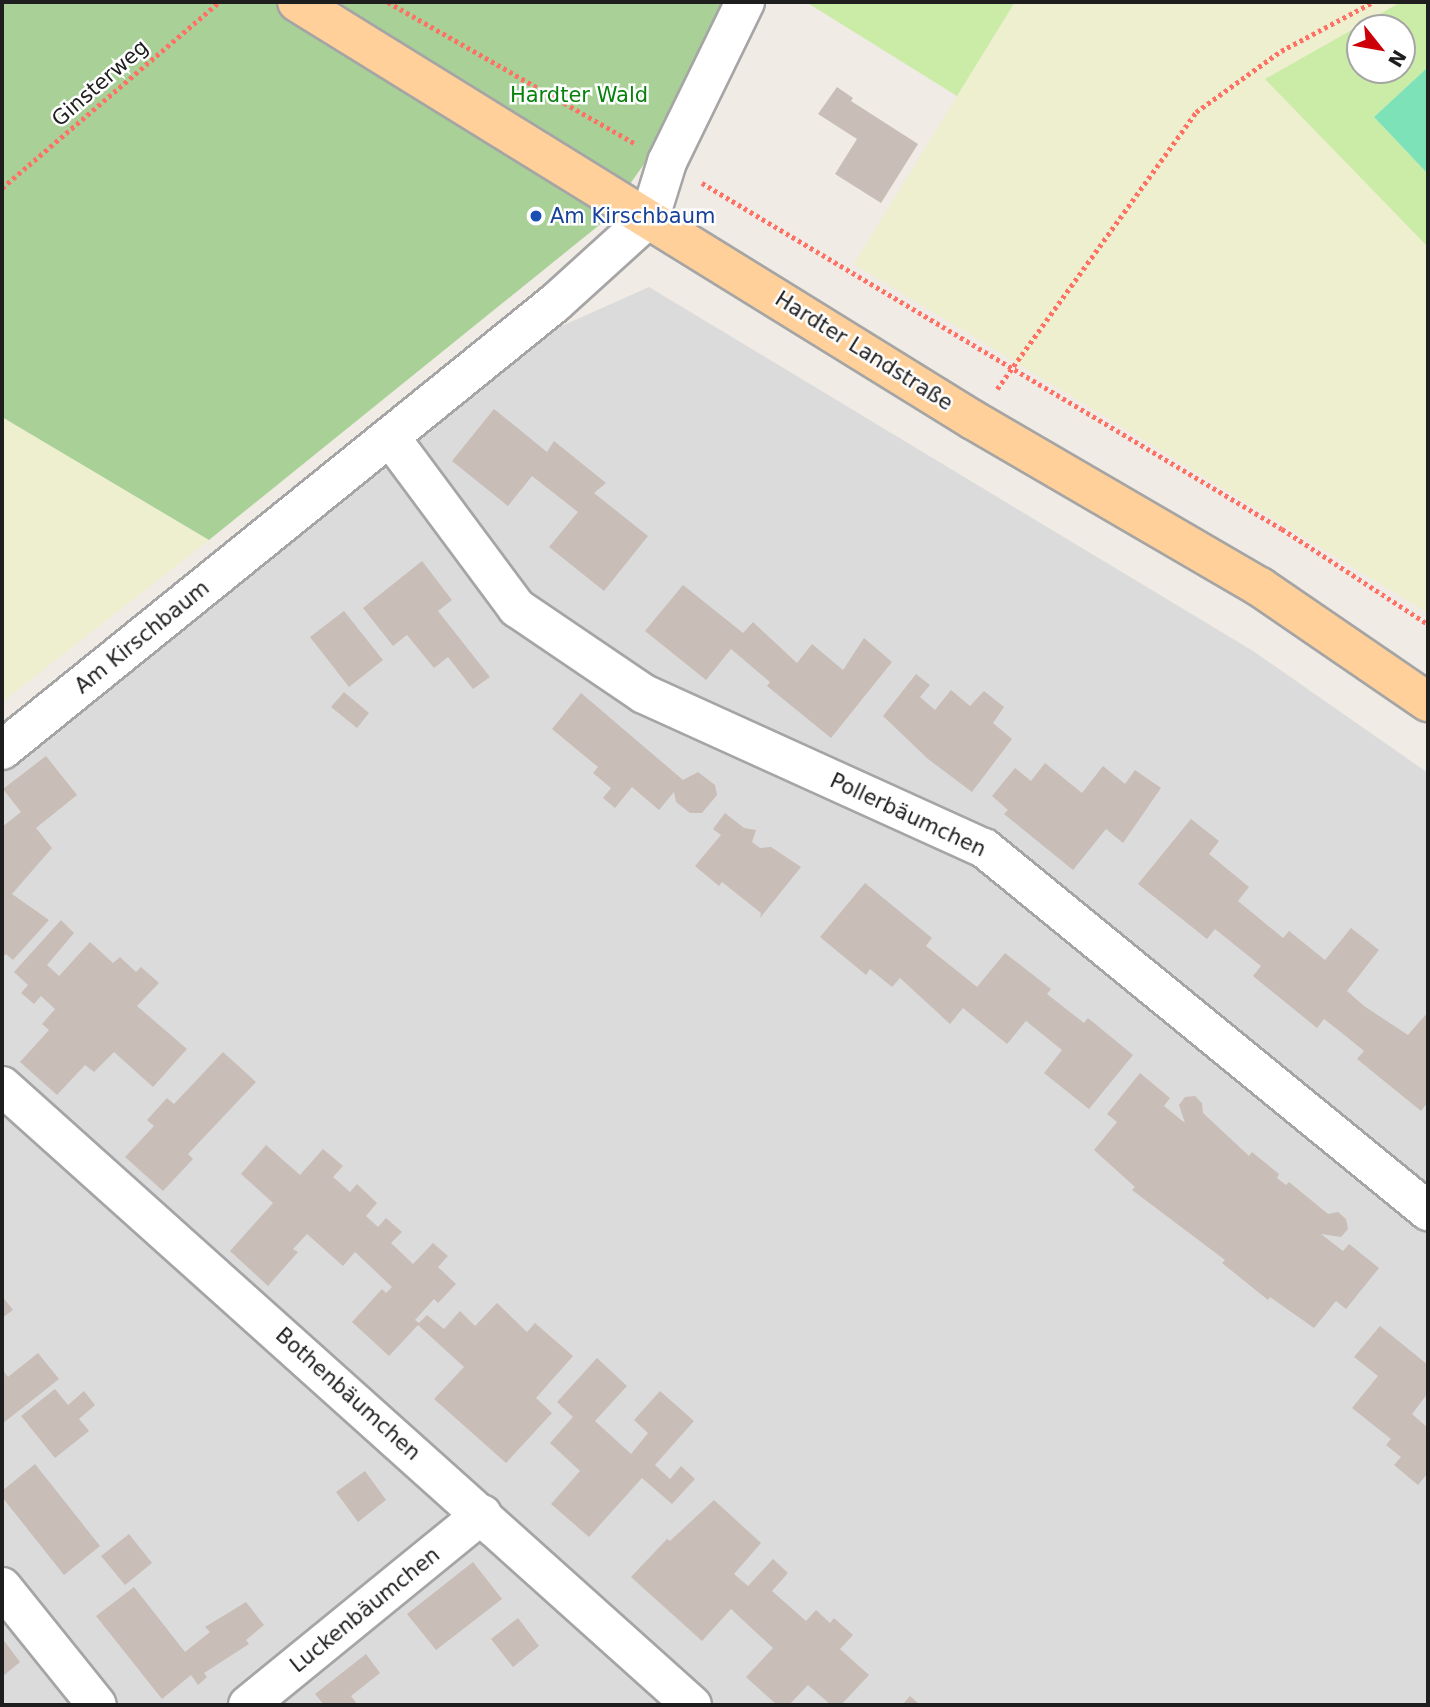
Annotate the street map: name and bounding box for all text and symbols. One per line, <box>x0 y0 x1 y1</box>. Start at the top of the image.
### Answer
north arrow <box>1346 14 1416 84</box>
street label: Ginsterweg <box>47 34 153 132</box>
text: N <box>1384 46 1411 71</box>
park label: Hardter Wald <box>510 82 648 108</box>
place label: Am Kirschbaum <box>550 203 715 229</box>
marker: Am Kirschbaum <box>528 208 544 224</box>
street label: Hardter Landstraße <box>771 286 957 416</box>
street label: Am Kirschbaum <box>70 575 214 699</box>
street label: Pollerbäumchen <box>826 768 990 862</box>
street label: Bothenbäumchen <box>270 1322 426 1466</box>
street label: Luckenbäumchen <box>285 1542 445 1678</box>

